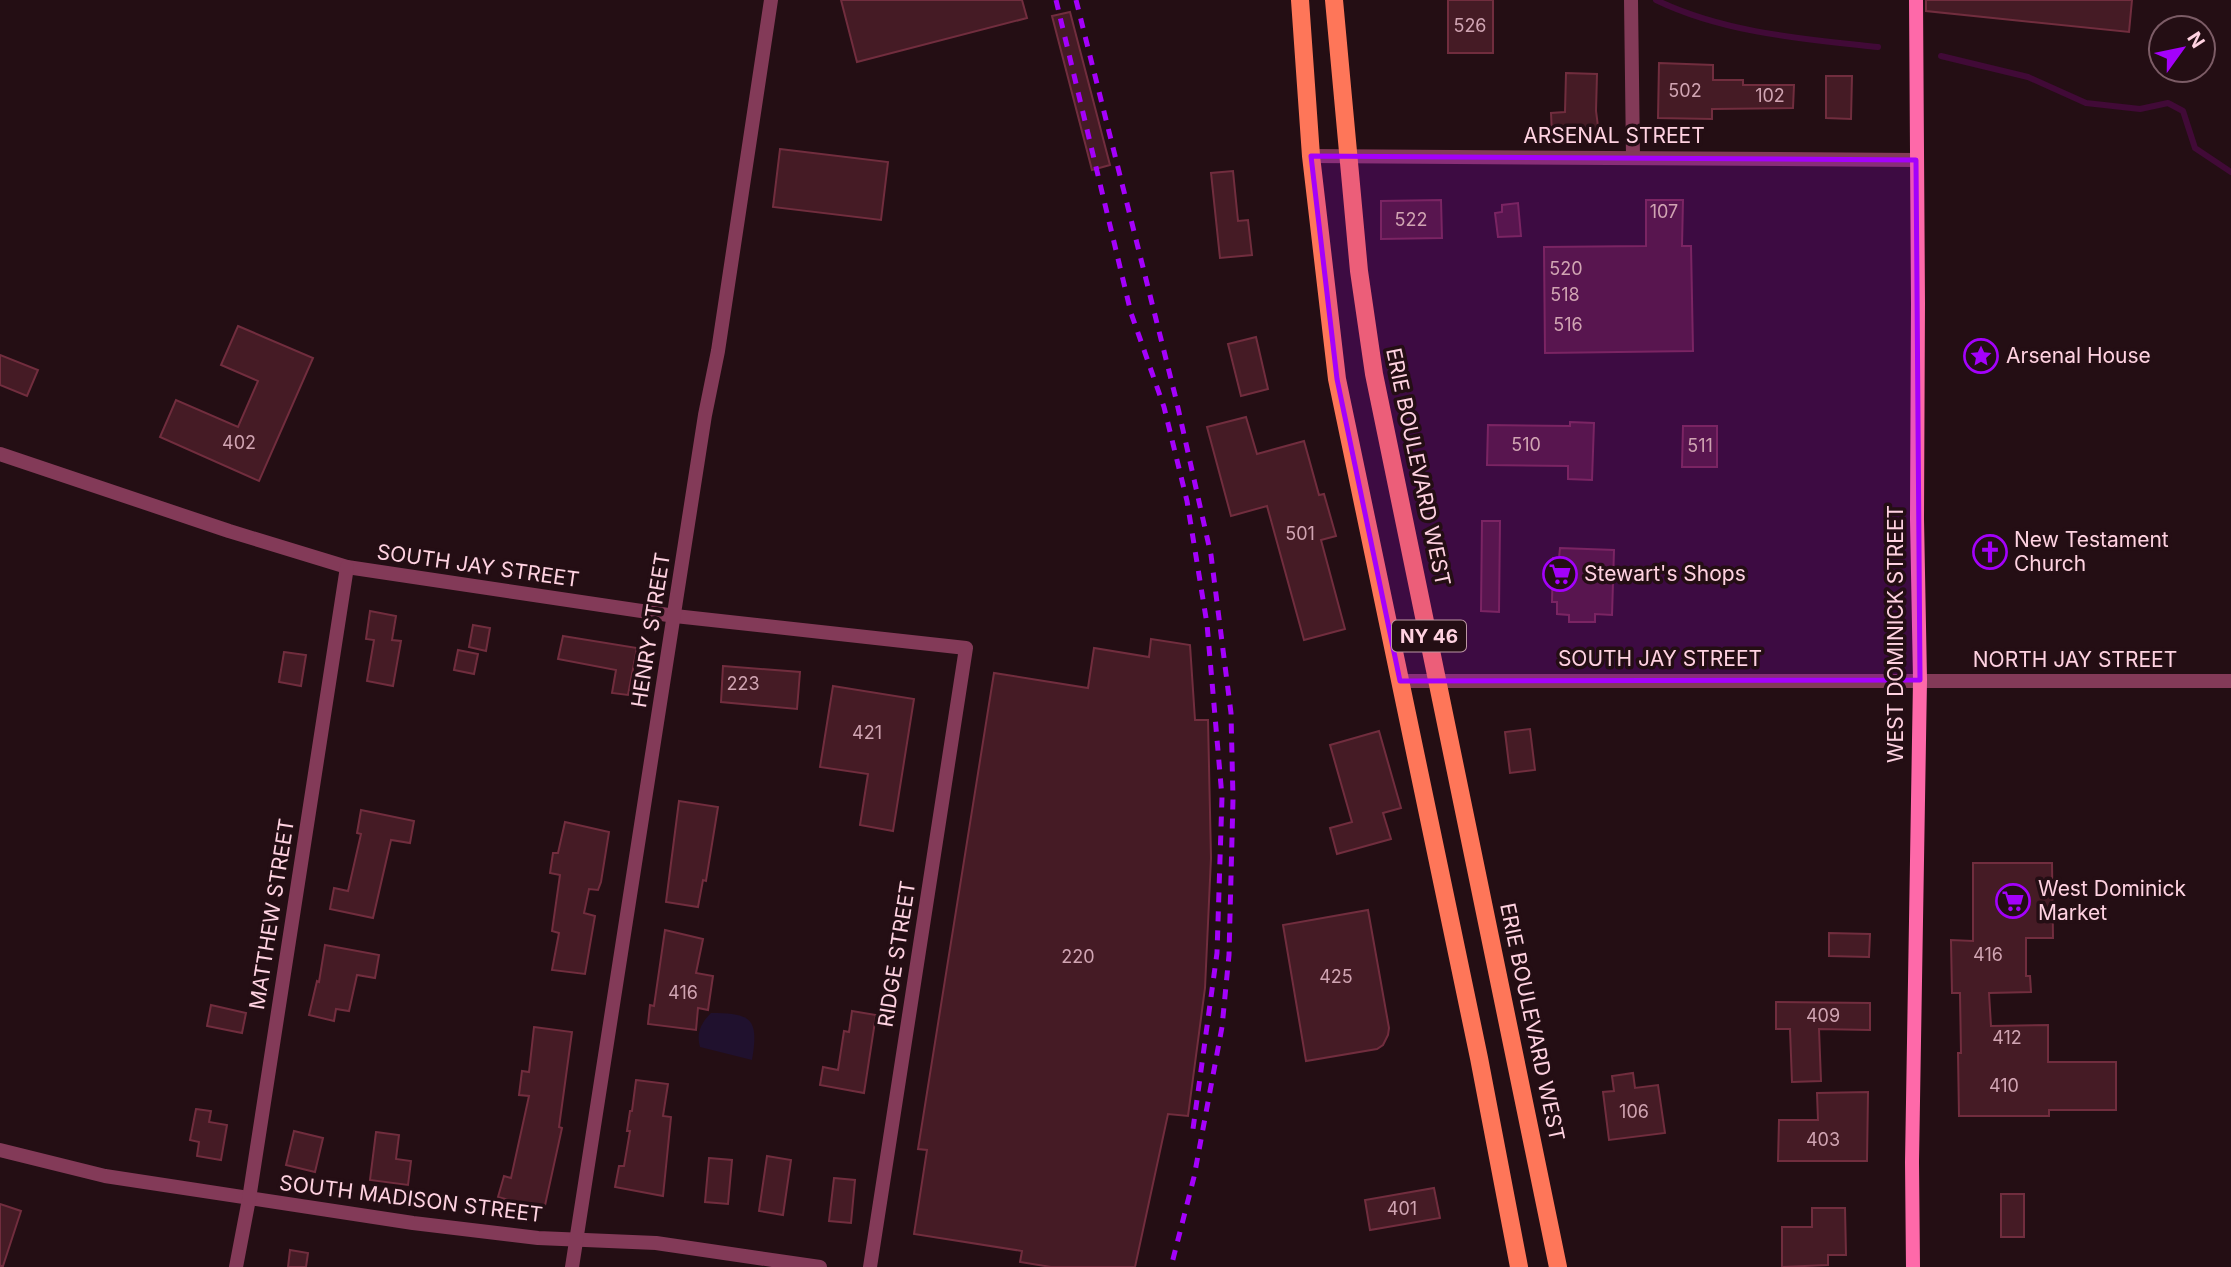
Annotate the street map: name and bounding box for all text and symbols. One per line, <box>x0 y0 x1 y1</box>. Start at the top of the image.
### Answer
north arrow <box>2147 14 2217 84</box>
house number: 526 <box>1453 15 1487 36</box>
text: N <box>2182 28 2209 52</box>
house number: 502 <box>1668 80 1702 101</box>
house number: 102 <box>1755 85 1785 106</box>
street label: ARSENAL STREET <box>1523 123 1705 148</box>
house number: 107 <box>1650 201 1678 222</box>
house number: 522 <box>1395 209 1427 230</box>
house number: 520 <box>1549 258 1583 279</box>
house number: 518 <box>1550 284 1580 305</box>
house number: 516 <box>1553 314 1583 335</box>
place icon: Arsenal House <box>1962 337 2000 375</box>
place label: Arsenal House <box>2006 343 2151 368</box>
street label: ERIE BOULEVARD WEST <box>1381 346 1456 588</box>
house number: 402 <box>222 432 256 453</box>
house number: 510 <box>1511 434 1541 455</box>
house number: 511 <box>1687 435 1713 456</box>
street label: WEST DOMINICK STREET <box>1883 505 1908 763</box>
house number: 501 <box>1285 523 1315 544</box>
place label: New Testament Church <box>2014 527 2169 576</box>
church icon: New Testament Church <box>1971 533 2009 571</box>
street label: SOUTH JAY STREET <box>375 539 581 592</box>
street label: HENRY STREET <box>626 551 675 709</box>
supermarket icon: Stewart's Shops <box>1541 555 1579 593</box>
place label: Stewart's Shops <box>1584 561 1746 586</box>
road number: NY 46 <box>1392 621 1466 652</box>
street label: SOUTH JAY STREET <box>1558 646 1762 671</box>
street label: NORTH JAY STREET <box>1973 647 2177 672</box>
house number: 223 <box>726 673 760 694</box>
house number: 421 <box>852 722 882 743</box>
street label: MATTHEW STREET <box>244 817 299 1011</box>
place label: West Dominick Market <box>2038 876 2186 925</box>
street label: RIDGE STREET <box>873 879 920 1029</box>
supermarket icon: West Dominick Market <box>1994 882 2032 920</box>
street label: ERIE BOULEVARD WEST <box>1495 901 1570 1143</box>
house number: 416 <box>1973 944 2003 965</box>
house number: 220 <box>1061 946 1095 967</box>
house number: 425 <box>1319 966 1353 987</box>
house number: 416 <box>668 982 698 1003</box>
house number: 409 <box>1806 1005 1840 1026</box>
house number: 412 <box>1992 1027 2022 1048</box>
house number: 410 <box>1989 1075 2019 1096</box>
house number: 106 <box>1619 1101 1649 1122</box>
house number: 403 <box>1806 1129 1840 1150</box>
street label: SOUTH MADISON STREET <box>278 1170 544 1227</box>
house number: 401 <box>1387 1198 1417 1219</box>

